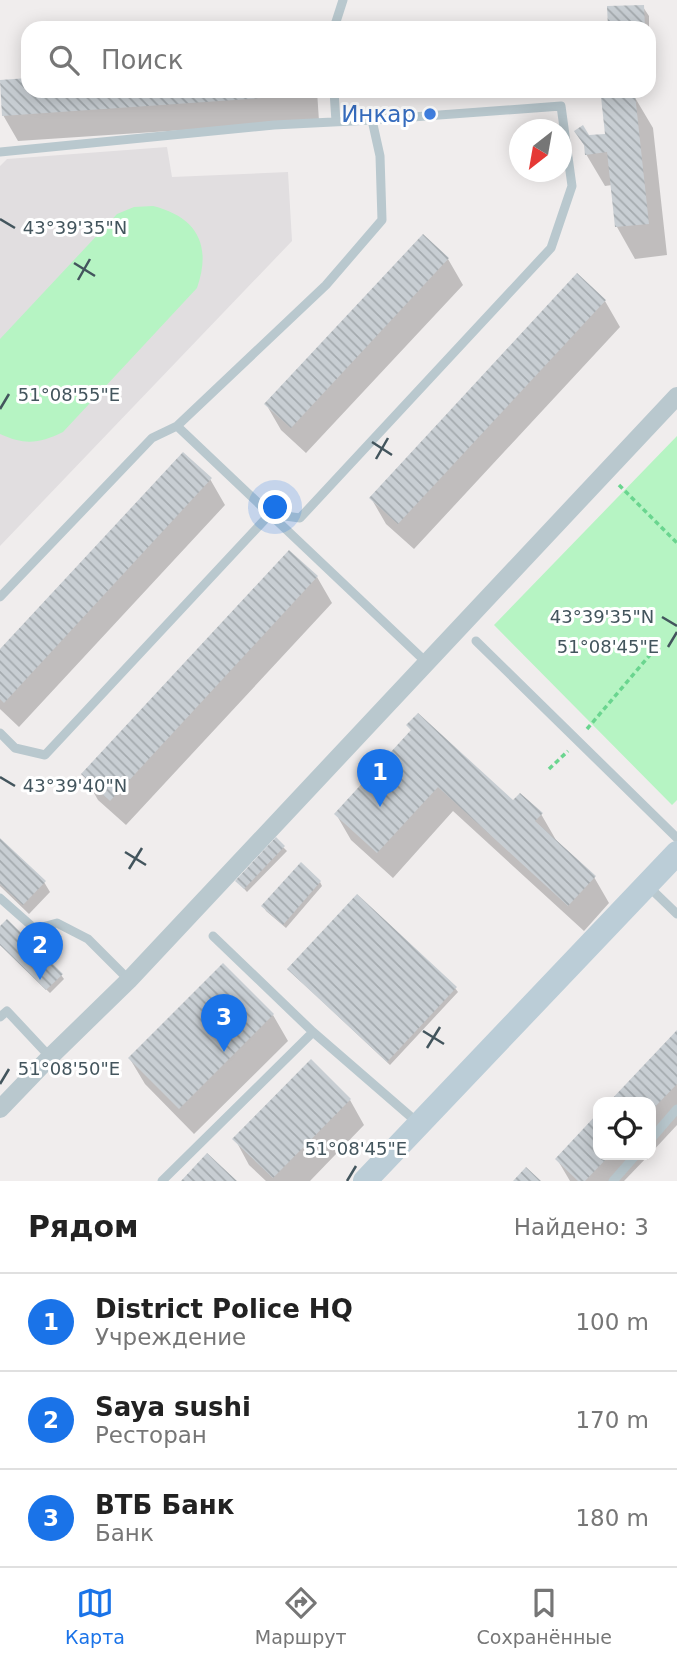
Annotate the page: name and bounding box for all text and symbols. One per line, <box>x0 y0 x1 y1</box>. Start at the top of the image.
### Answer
search box <box>21 21 656 98</box>
icon: search <box>45 41 83 79</box>
text: Поиск <box>101 45 183 75</box>
place label: Инкар <box>341 101 416 127</box>
marker: Инкар <box>422 106 438 122</box>
north arrow <box>509 119 572 182</box>
text: 43°39'35"N <box>23 217 127 238</box>
text: 51°08'55"E <box>18 384 120 405</box>
your location <box>258 490 292 524</box>
text: 43°39'35"N <box>550 606 654 627</box>
text: 51°08'45"E <box>557 636 659 657</box>
pin: 1 <box>357 749 403 807</box>
text: 43°39'40"N <box>23 775 127 796</box>
pin: 2 <box>17 922 63 980</box>
pin: 3 <box>201 994 247 1052</box>
text: 51°08'50"E <box>18 1058 120 1079</box>
map controls <box>593 1097 656 1160</box>
button: locate <box>593 1097 656 1160</box>
text: 51°08'45"E <box>305 1138 407 1159</box>
text: Рядом <box>28 1209 139 1244</box>
text: Найдено: 3 <box>514 1214 649 1240</box>
text: District Police HQ <box>95 1294 353 1324</box>
text: 1 <box>43 1309 59 1335</box>
text: 100 m <box>575 1309 649 1335</box>
text: Учреждение <box>95 1324 246 1350</box>
text: Saya sushi <box>95 1392 251 1422</box>
text: 2 <box>43 1407 59 1433</box>
text: 170 m <box>575 1407 649 1433</box>
text: Ресторан <box>95 1422 207 1448</box>
text: ВТБ Банк <box>95 1490 234 1520</box>
text: 3 <box>43 1505 59 1531</box>
text: 180 m <box>575 1505 649 1531</box>
text: Банк <box>95 1520 154 1546</box>
tab: Карта <box>65 1584 125 1648</box>
tab: Маршрут <box>255 1584 347 1648</box>
tab: Сохранённые <box>477 1584 612 1648</box>

